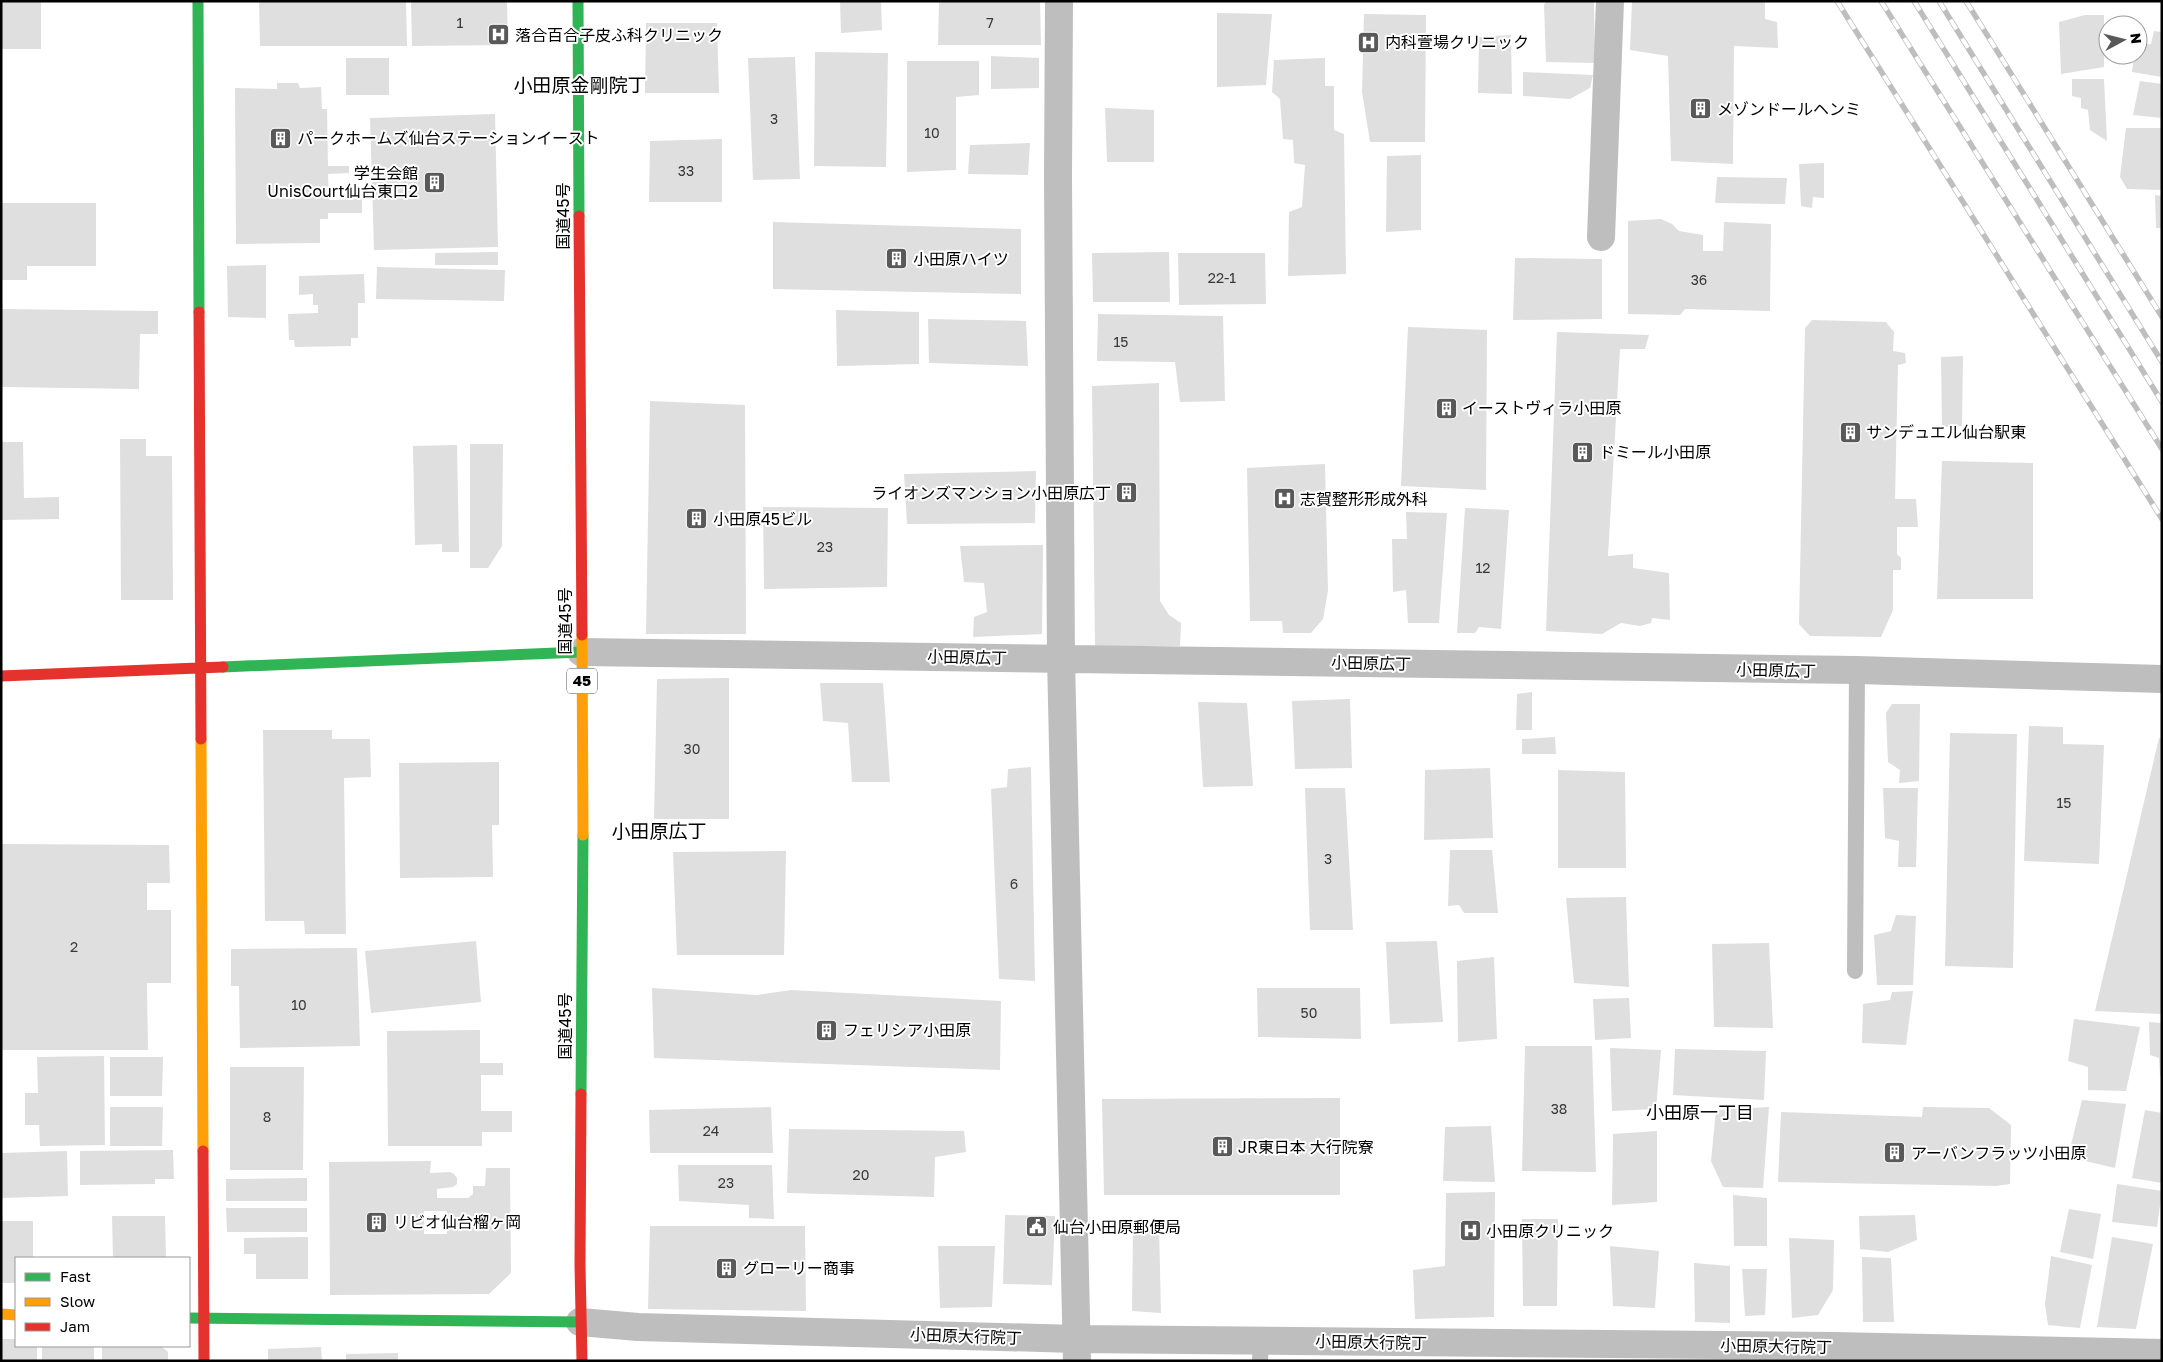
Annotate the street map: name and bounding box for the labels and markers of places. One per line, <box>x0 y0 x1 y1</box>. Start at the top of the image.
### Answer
hospital icon: 落合百合子皮ふ科クリニック <box>487 23 511 47</box>
place label: 落合百合子皮ふ科クリニック <box>515 25 723 45</box>
hospital icon: 内科萱場クリニック <box>1357 30 1381 54</box>
place label: 内科萱場クリニック <box>1385 32 1529 52</box>
building icon: メゾンドールヘンミ <box>1689 97 1713 121</box>
place label: メゾンドールヘンミ <box>1717 99 1861 119</box>
building icon: パークホームズ仙台ステーションイースト <box>269 126 293 150</box>
place label: パークホームズ仙台ステーションイースト <box>297 128 599 148</box>
place label: 学生会館 UnisCourt仙台東口2 <box>267 163 418 201</box>
building icon: 学生会館 UnisCourt仙台東口2 <box>422 170 446 194</box>
building icon: 小田原ハイツ <box>885 247 909 271</box>
place label: 小田原ハイツ <box>913 249 1009 269</box>
building icon: イーストヴィラ小田原 <box>1434 396 1458 420</box>
place label: イーストヴィラ小田原 <box>1462 398 1621 418</box>
building icon: サンデュエル仙台駅東 <box>1838 420 1862 444</box>
place label: サンデュエル仙台駅東 <box>1866 422 2026 442</box>
building icon: ドミール小田原 <box>1571 440 1595 464</box>
place label: ドミール小田原 <box>1599 442 1711 462</box>
building icon: ライオンズマンション小田原広丁 <box>1115 481 1139 505</box>
place label: ライオンズマンション小田原広丁 <box>871 483 1111 503</box>
hospital icon: 志賀整形形成外科 <box>1272 487 1296 511</box>
place label: 志賀整形形成外科 <box>1300 489 1428 509</box>
building icon: 小田原45ビル <box>685 507 709 531</box>
place label: 小田原45ビル <box>713 509 812 529</box>
building icon: フェリシア小田原 <box>815 1018 839 1042</box>
place label: フェリシア小田原 <box>843 1020 971 1040</box>
building icon: JR東日本 大行院寮 <box>1210 1135 1234 1159</box>
place label: JR東日本 大行院寮 <box>1238 1137 1374 1157</box>
building icon: アーバンフラッツ小田原 <box>1883 1141 1907 1165</box>
place label: アーバンフラッツ小田原 <box>1911 1143 2086 1163</box>
building icon: リビオ仙台榴ヶ岡 <box>365 1210 389 1234</box>
place label: リビオ仙台榴ヶ岡 <box>393 1212 521 1232</box>
public building icon: 仙台小田原郵便局 <box>1025 1215 1049 1239</box>
place label: 仙台小田原郵便局 <box>1053 1217 1181 1237</box>
hospital icon: 小田原クリニック <box>1458 1219 1482 1243</box>
place label: 小田原クリニック <box>1486 1221 1614 1241</box>
building icon: グローリー商事 <box>715 1256 739 1280</box>
place label: グローリー商事 <box>743 1258 855 1278</box>

